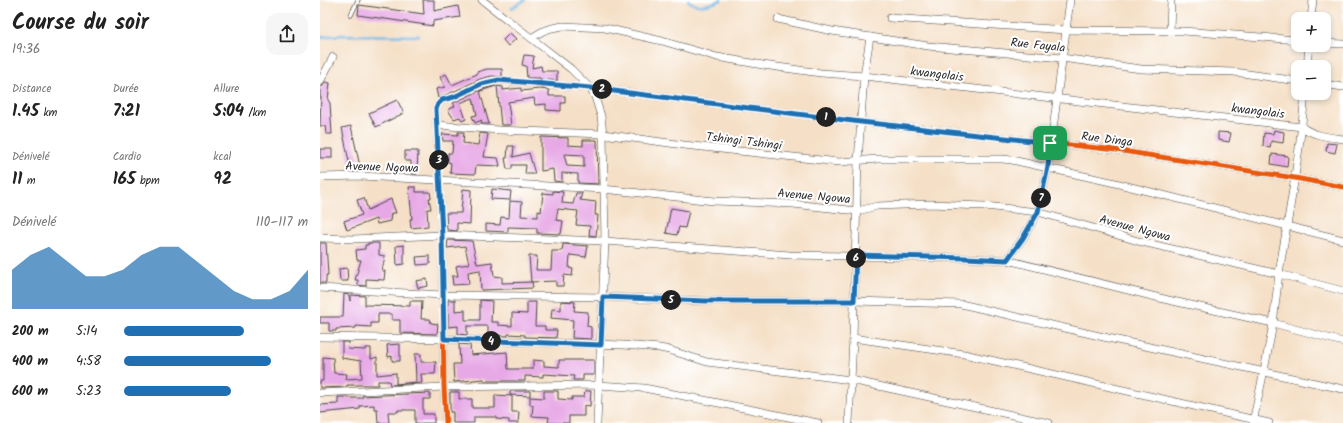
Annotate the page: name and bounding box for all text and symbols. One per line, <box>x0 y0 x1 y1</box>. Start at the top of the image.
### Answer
text: Course du soir <box>12 6 149 41</box>
map controls <box>1291 12 1331 100</box>
button: + <box>1291 12 1331 52</box>
button: share <box>266 13 308 55</box>
street label: Rue Fayala <box>1010 33 1067 58</box>
text: 19:36 <box>12 39 40 60</box>
button: − <box>1291 60 1331 100</box>
street label: kwangolais <box>909 62 965 87</box>
pin: 2 <box>592 79 612 99</box>
text: Distance <box>12 80 52 98</box>
text: Durée <box>113 80 138 98</box>
text: Allure <box>213 80 239 98</box>
text: 2 <box>599 80 605 98</box>
text: 1.45 <box>12 98 39 125</box>
text: 7:21 <box>113 98 140 125</box>
text: 5:04 <box>213 98 244 125</box>
street label: kwangolais <box>1230 99 1286 124</box>
text: km <box>39 104 57 122</box>
text: /km <box>244 104 266 122</box>
pin: 1 <box>816 107 836 127</box>
text: 1 <box>824 108 828 126</box>
pin <box>1033 126 1067 160</box>
street label: Tshingi Tshingi <box>705 127 784 156</box>
street label: Rue Dinga <box>1080 127 1134 152</box>
icon: arrive <box>1039 132 1061 154</box>
text: Dénivelé <box>12 148 50 166</box>
text: Cardio <box>113 148 141 166</box>
text: kcal <box>213 148 231 166</box>
pin: 3 <box>429 150 449 170</box>
text: 3 <box>436 151 442 169</box>
street label: Avenue Ngowa <box>345 157 419 178</box>
text: 11 <box>12 166 22 193</box>
text: 165 <box>113 166 136 193</box>
text: 92 <box>213 166 232 193</box>
text: m <box>22 172 35 190</box>
text: bpm <box>136 172 160 190</box>
street label: Avenue Ngowa <box>777 184 852 209</box>
pin: 7 <box>1031 188 1051 208</box>
text: 7 <box>1038 189 1044 207</box>
street label: Avenue Ngowa <box>1097 210 1173 247</box>
text: Dénivelé <box>12 212 56 233</box>
text: 110–117 m <box>256 212 308 233</box>
pin: 6 <box>846 248 866 268</box>
text: 6 <box>853 249 859 267</box>
pin: 5 <box>661 290 681 310</box>
text: 5 <box>668 291 674 309</box>
text: 200 m <box>12 321 49 342</box>
text: 5:14 <box>76 321 97 342</box>
pin: 4 <box>481 331 501 351</box>
text: 4 <box>488 332 494 350</box>
text: 400 m <box>12 351 48 372</box>
text: 4:58 <box>76 351 101 372</box>
text: 600 m <box>12 381 48 402</box>
text: 5:23 <box>76 381 101 402</box>

